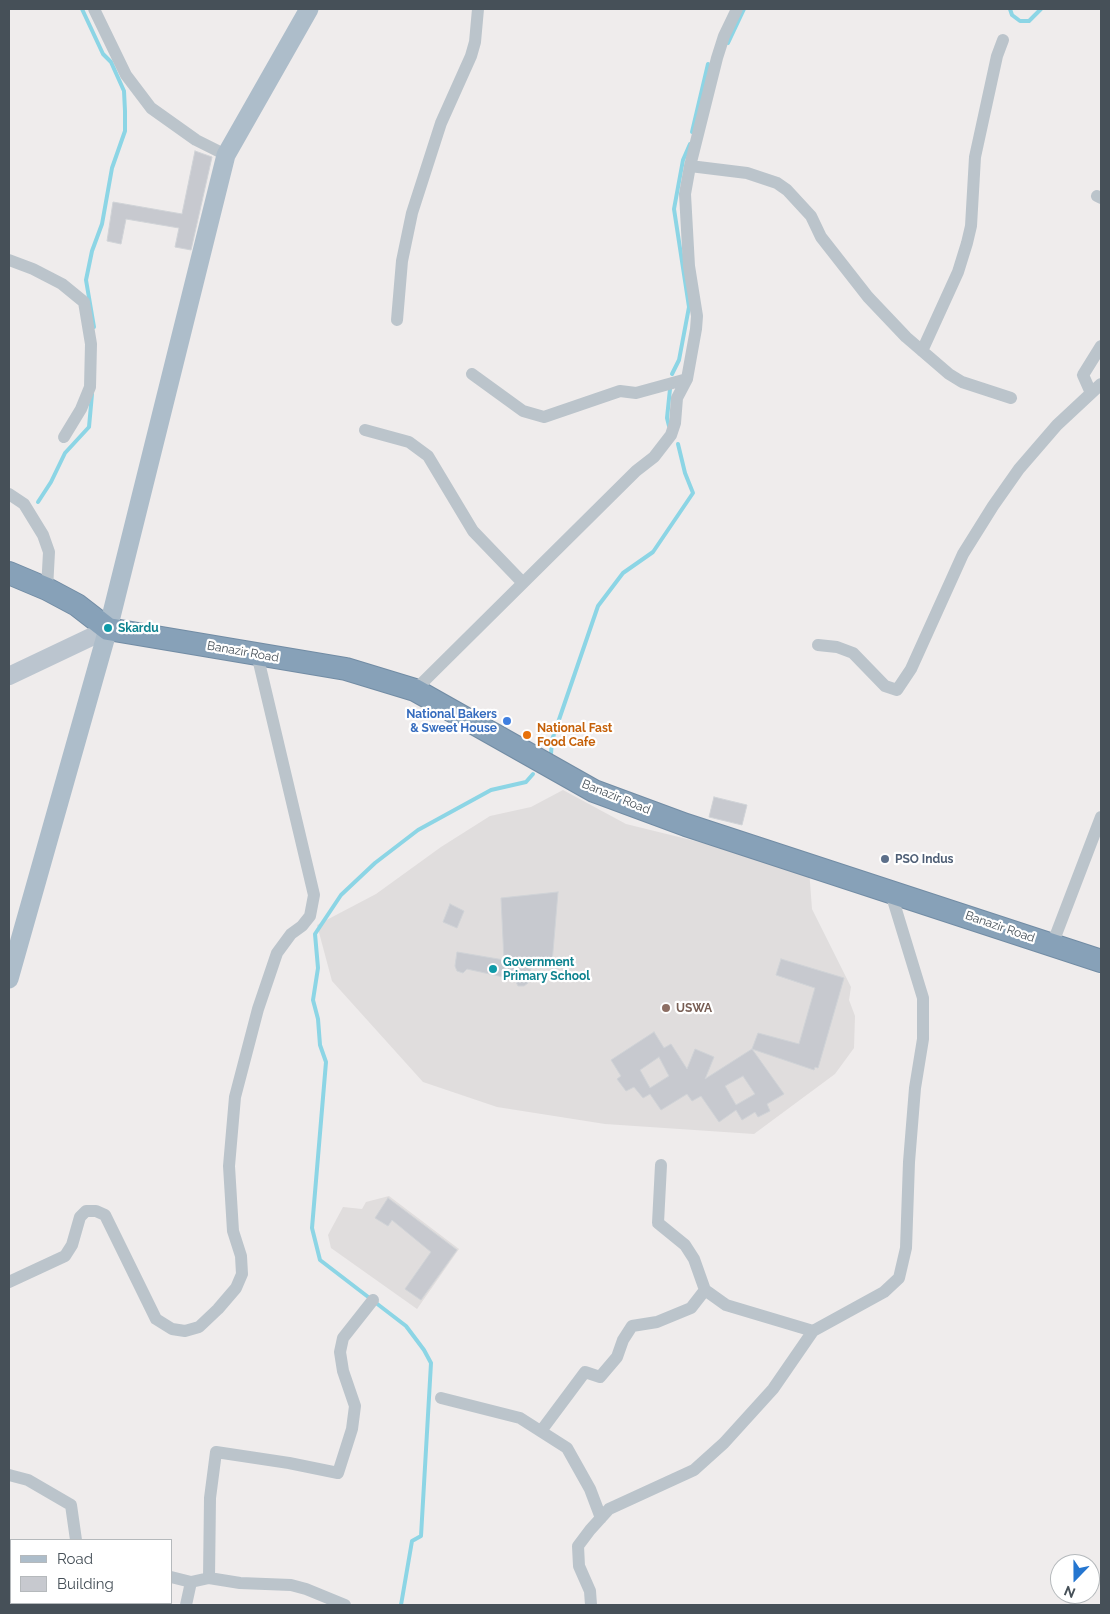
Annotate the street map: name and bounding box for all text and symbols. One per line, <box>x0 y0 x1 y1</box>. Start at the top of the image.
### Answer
place label: Skardu <box>118 621 159 635</box>
marker: Skardu <box>102 622 114 634</box>
street label: Banazir Road <box>206 639 280 665</box>
place label: National Bakers & Sweet House <box>406 707 497 735</box>
marker: National Bakers & Sweet House <box>501 715 513 727</box>
place label: National Fast Food Cafe <box>537 721 612 749</box>
marker: National Fast Food Cafe <box>521 729 533 741</box>
street label: Banazir Road <box>580 777 652 817</box>
place label: PSO Indus <box>895 852 954 866</box>
marker: PSO Indus <box>879 853 891 865</box>
street label: Banazir Road <box>963 908 1037 946</box>
place label: Government Primary School <box>503 955 590 983</box>
marker: Government Primary School <box>487 963 499 975</box>
place label: USWA <box>676 1001 712 1015</box>
marker: USWA <box>660 1002 672 1014</box>
legend <box>10 1539 172 1604</box>
text: Road <box>57 1550 93 1568</box>
north arrow <box>1050 1554 1100 1604</box>
text: Building <box>57 1575 114 1593</box>
text: N <box>1062 1583 1078 1601</box>

